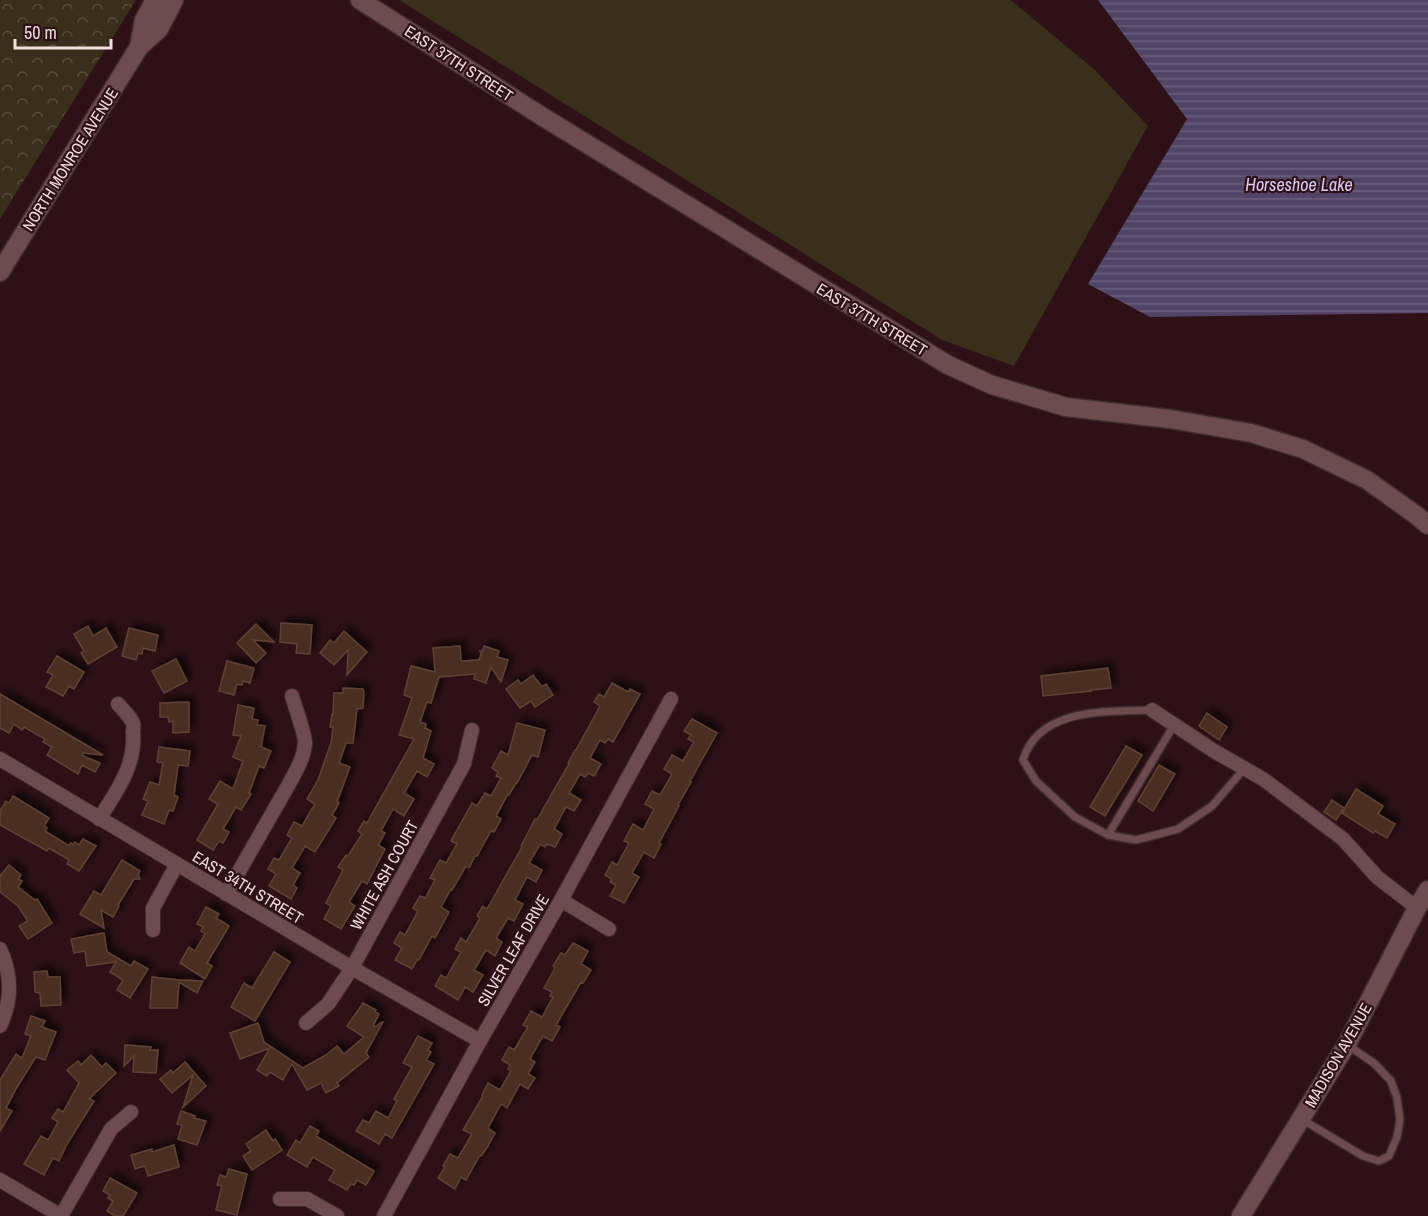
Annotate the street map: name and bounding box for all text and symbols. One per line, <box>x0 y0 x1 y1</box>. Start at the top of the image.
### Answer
scale bar <box>15 12 111 50</box>
text: 50 m <box>24 20 57 45</box>
street label: EAST 37TH STREET <box>401 20 517 106</box>
street label: NORTH MONROE AVENUE <box>17 83 123 235</box>
water label: Horseshoe Lake <box>1245 172 1353 197</box>
street label: EAST 37TH STREET <box>813 277 931 361</box>
street label: WHITE ASH COURT <box>345 816 423 934</box>
street label: EAST 34TH STREET <box>189 845 307 929</box>
street label: SILVER LEAF DRIVE <box>472 890 554 1010</box>
street label: MADISON AVENUE <box>1299 999 1377 1111</box>

